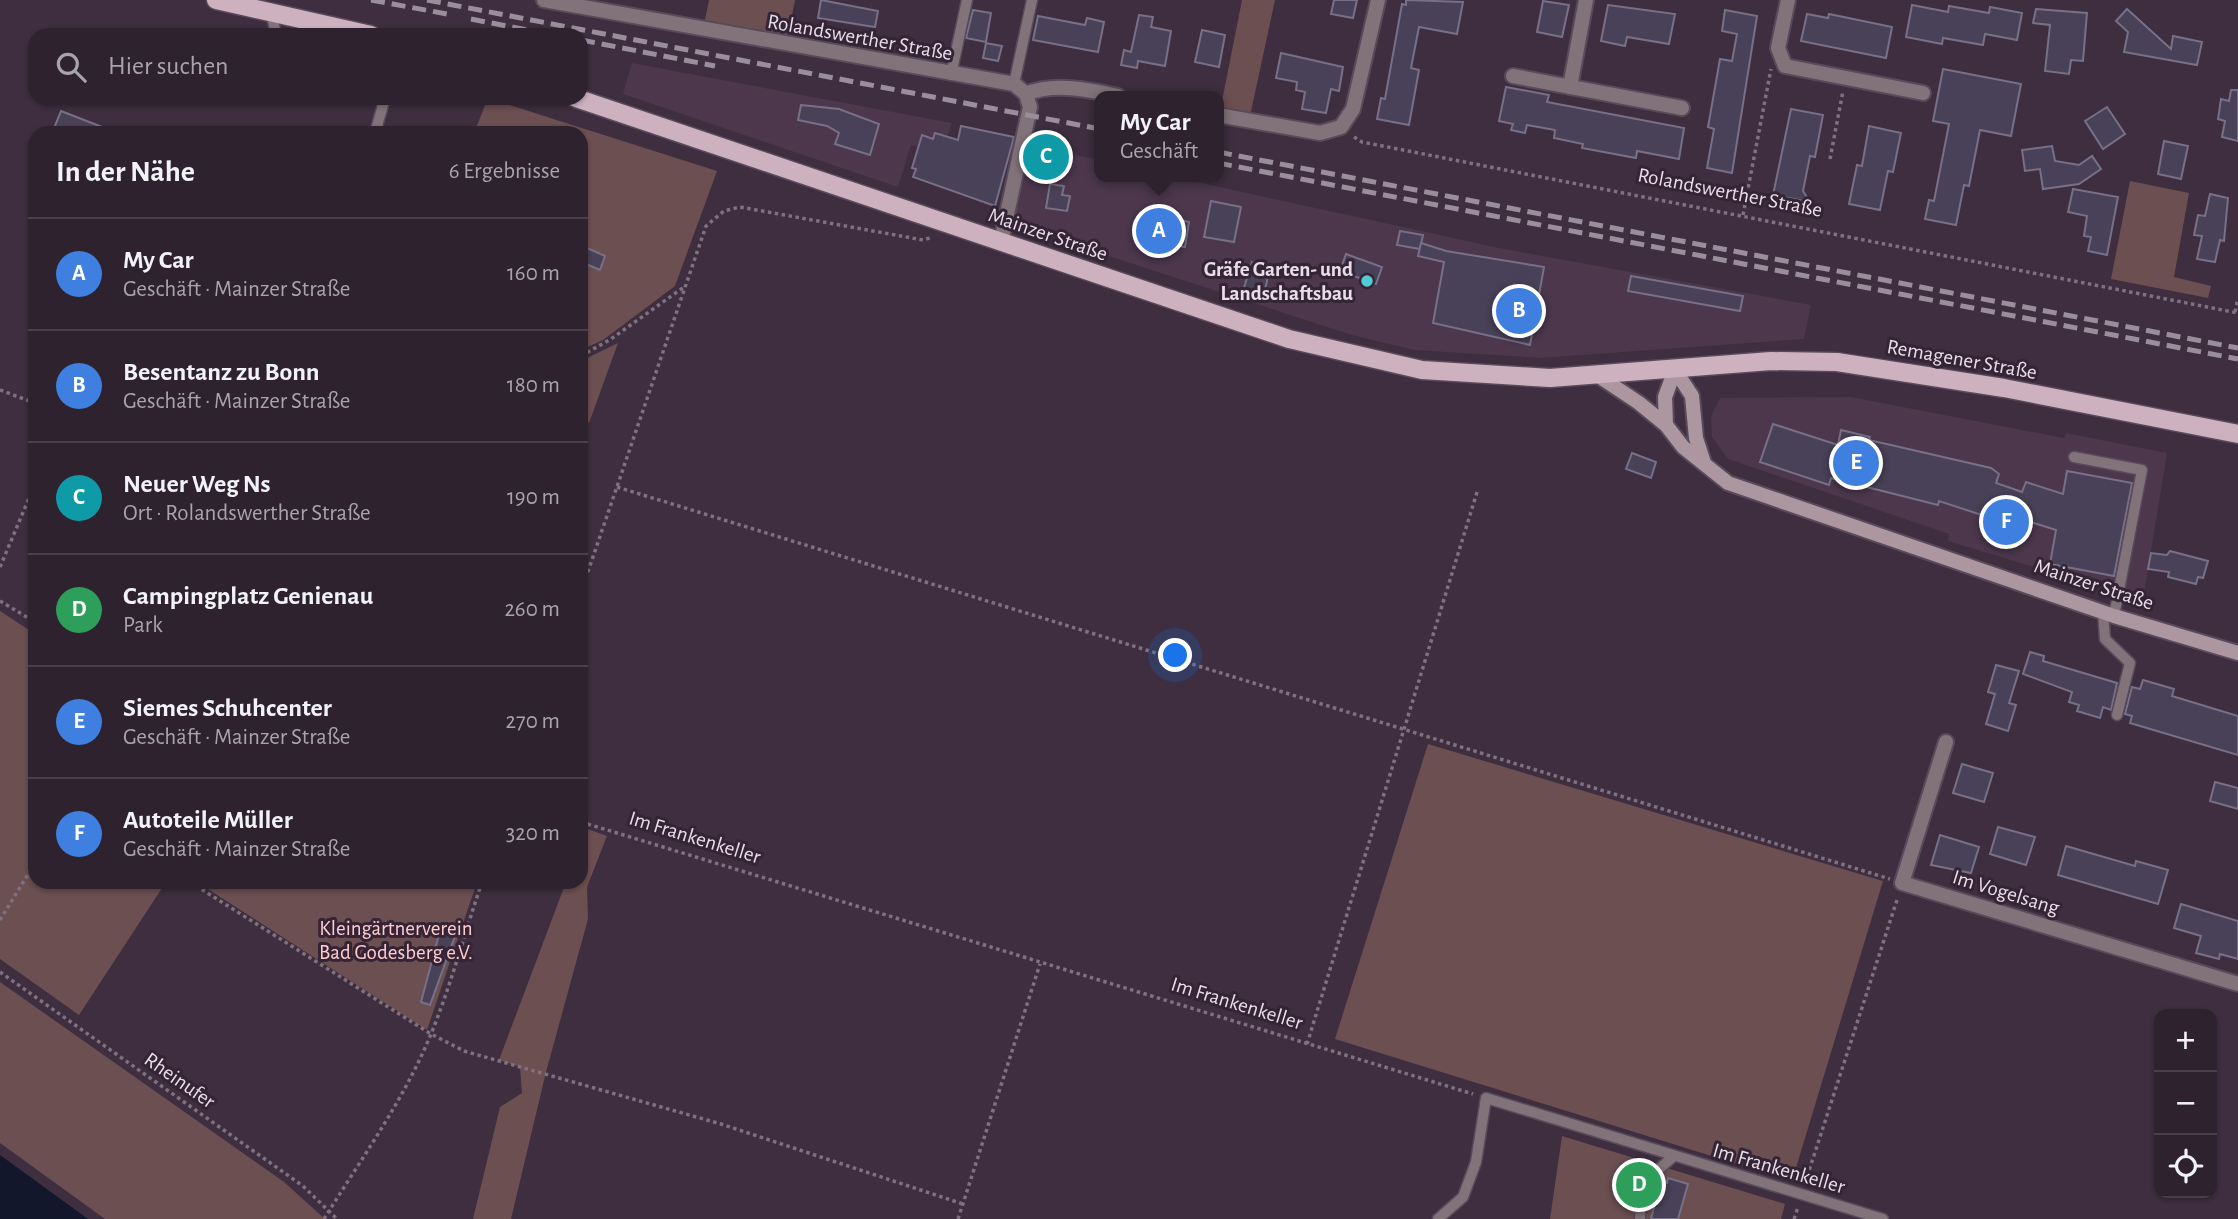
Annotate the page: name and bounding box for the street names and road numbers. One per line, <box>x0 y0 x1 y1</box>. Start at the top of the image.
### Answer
street label: Rolandswerther Straße <box>766 11 954 64</box>
street label: Rolandswerther Straße <box>1636 164 1824 221</box>
street label: Mainzer Straße <box>986 204 1110 265</box>
street label: Remagener Straße <box>1885 336 2039 383</box>
street label: Mainzer Straße <box>2031 555 2156 614</box>
street label: Im Frankenkeller <box>627 807 763 868</box>
street label: Im Vogelsang <box>1950 866 2062 919</box>
street label: Im Frankenkeller <box>1169 973 1305 1034</box>
street label: Rheinufer <box>141 1049 219 1112</box>
street label: Im Frankenkeller <box>1710 1140 1848 1197</box>

